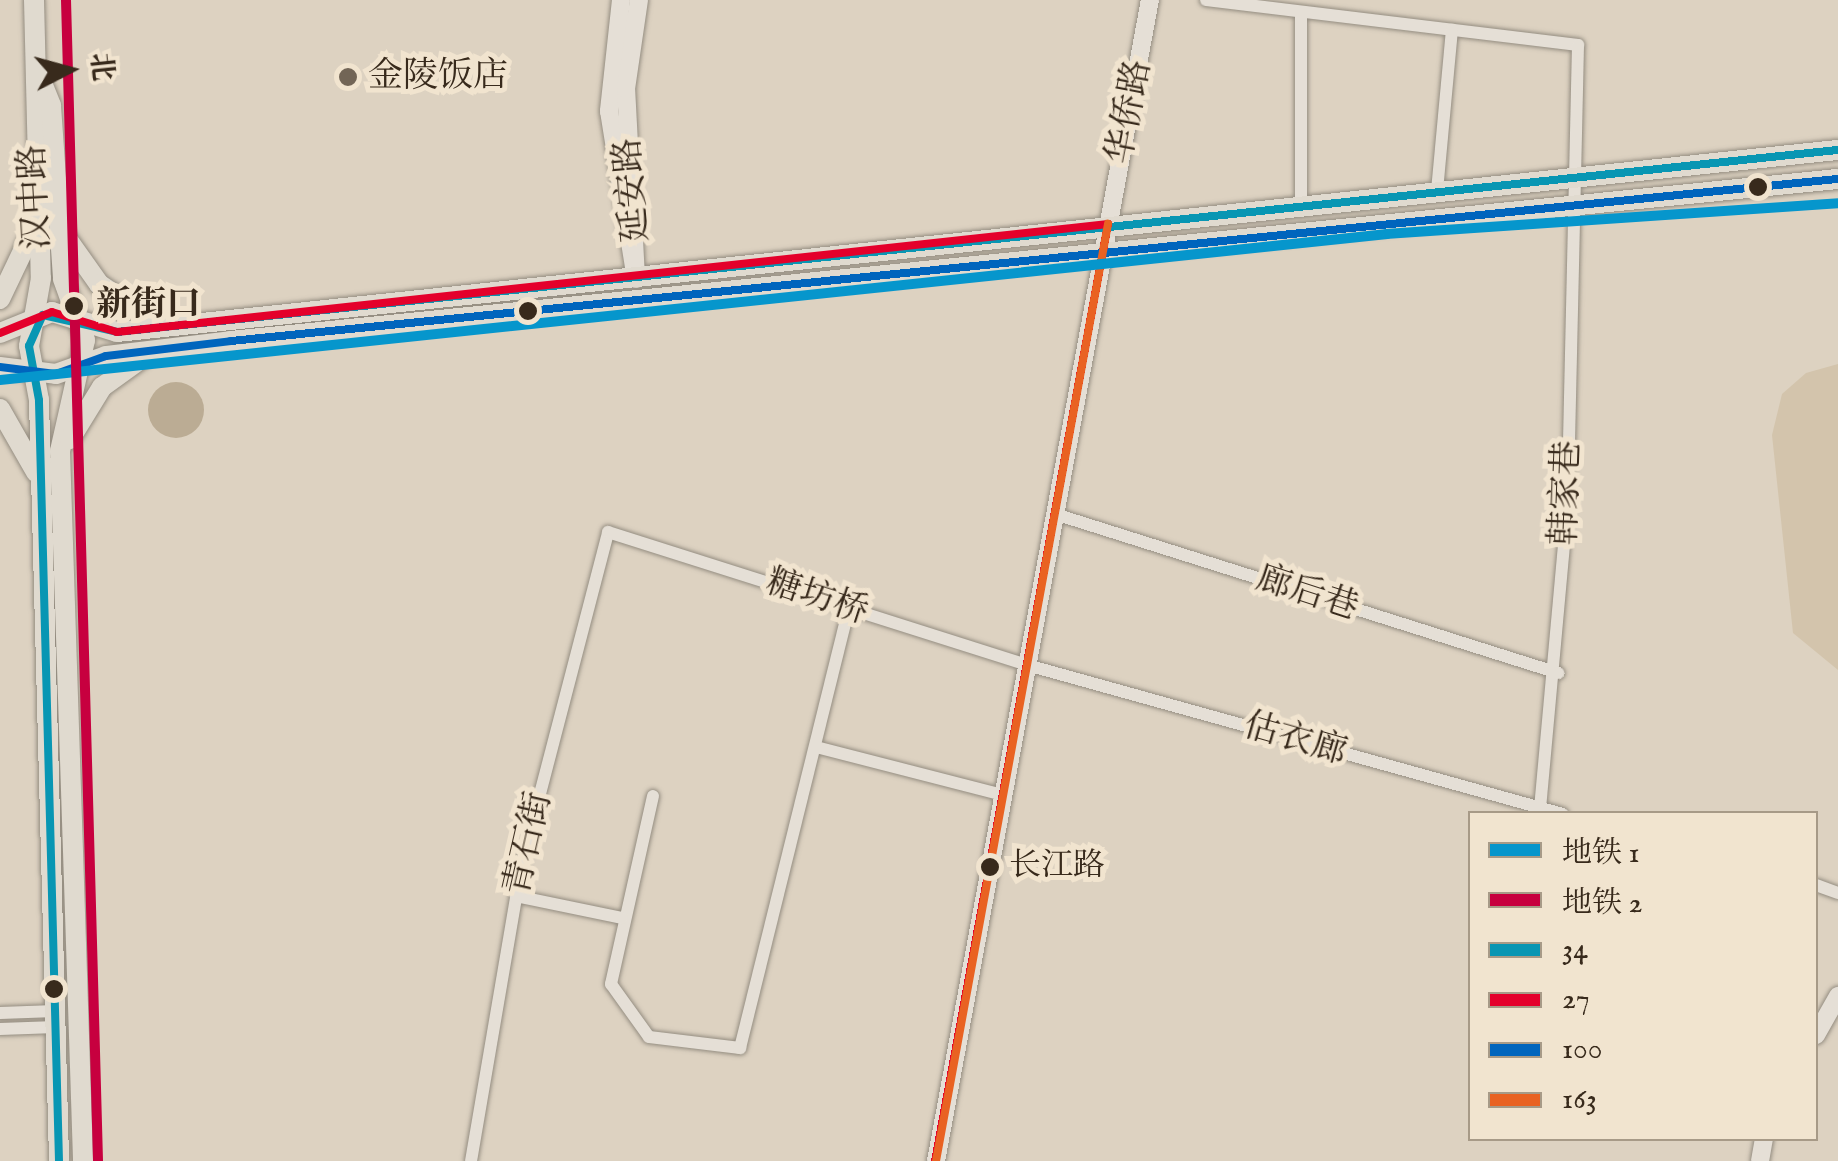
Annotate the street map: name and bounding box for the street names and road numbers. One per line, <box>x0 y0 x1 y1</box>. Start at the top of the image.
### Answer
street label: 华侨路 <box>1099 56 1161 168</box>
street label: 延安路 <box>608 136 658 244</box>
street label: 汉中路 <box>12 143 60 251</box>
street label: 韩家巷 <box>1544 440 1590 546</box>
street label: 廊后巷 <box>1251 558 1363 630</box>
street label: 糖坊桥 <box>761 562 873 634</box>
street label: 估衣廊 <box>1239 705 1351 775</box>
street label: 青石街 <box>497 788 561 900</box>

